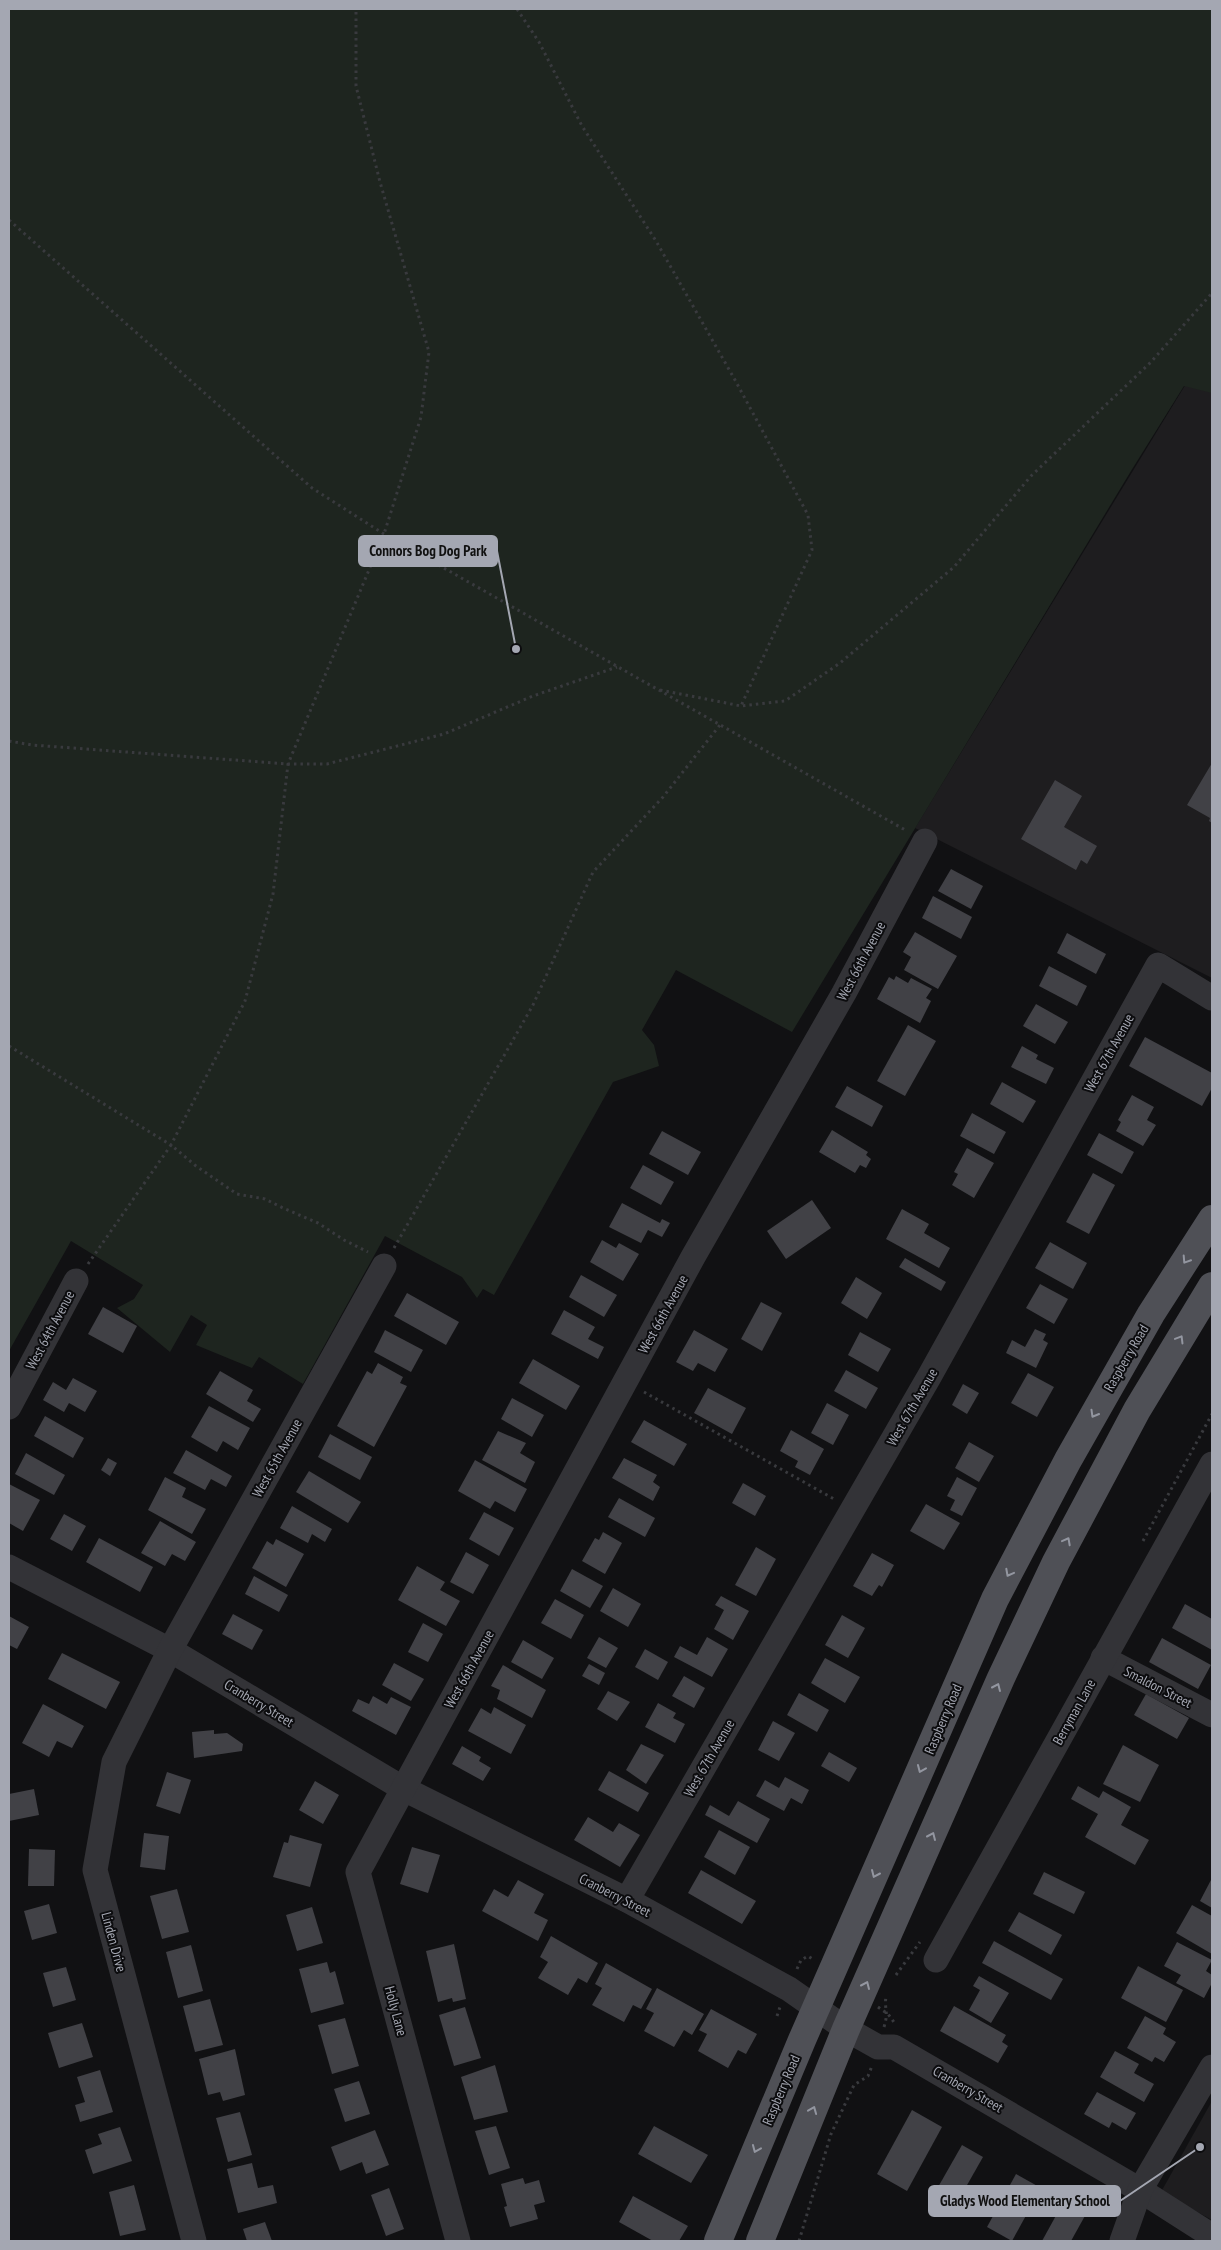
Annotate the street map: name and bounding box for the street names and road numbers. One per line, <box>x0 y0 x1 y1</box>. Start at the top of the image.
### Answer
street label: West 66th Avenue <box>833 918 889 1004</box>
street label: West 67th Avenue <box>1080 1011 1138 1095</box>
street label: West 66th Avenue <box>634 1271 692 1356</box>
street label: West 64th Avenue <box>22 1287 78 1373</box>
street label: Raspberry Road <box>1100 1321 1152 1395</box>
street label: West 67th Avenue <box>883 1365 942 1449</box>
street label: West 65th Avenue <box>248 1415 306 1500</box>
street label: West 66th Avenue <box>440 1626 498 1711</box>
street label: Smaldon Street <box>1121 1662 1195 1712</box>
street label: Cranberry Street <box>221 1675 297 1731</box>
street label: Berryman Lane <box>1049 1676 1099 1748</box>
street label: Raspberry Road <box>920 1681 966 1757</box>
street label: West 67th Avenue <box>680 1716 739 1800</box>
street label: Cranberry Street <box>576 1869 654 1921</box>
street label: Linden Drive <box>97 1910 131 1974</box>
street label: Holly Lane <box>381 1984 411 2038</box>
street label: Raspberry Road <box>758 2052 804 2128</box>
street label: Cranberry Street <box>930 2062 1006 2116</box>

